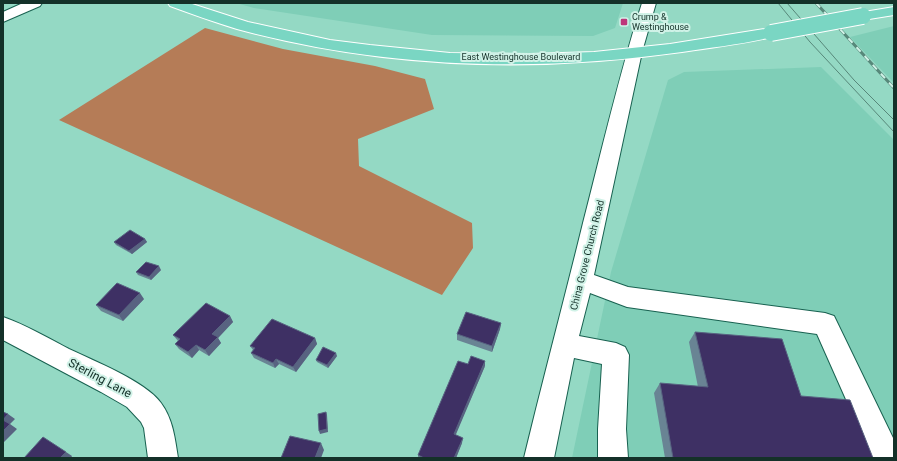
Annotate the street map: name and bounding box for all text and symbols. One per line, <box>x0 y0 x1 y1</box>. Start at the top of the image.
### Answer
place label: Crump & Westinghouse <box>632 12 689 32</box>
marker: Crump & Westinghouse <box>619 17 629 27</box>
street label: East Westinghouse Boulevard <box>462 52 580 62</box>
street label: China Grove Church Road <box>568 199 606 311</box>
street label: Sterling Lane <box>66 355 134 401</box>

